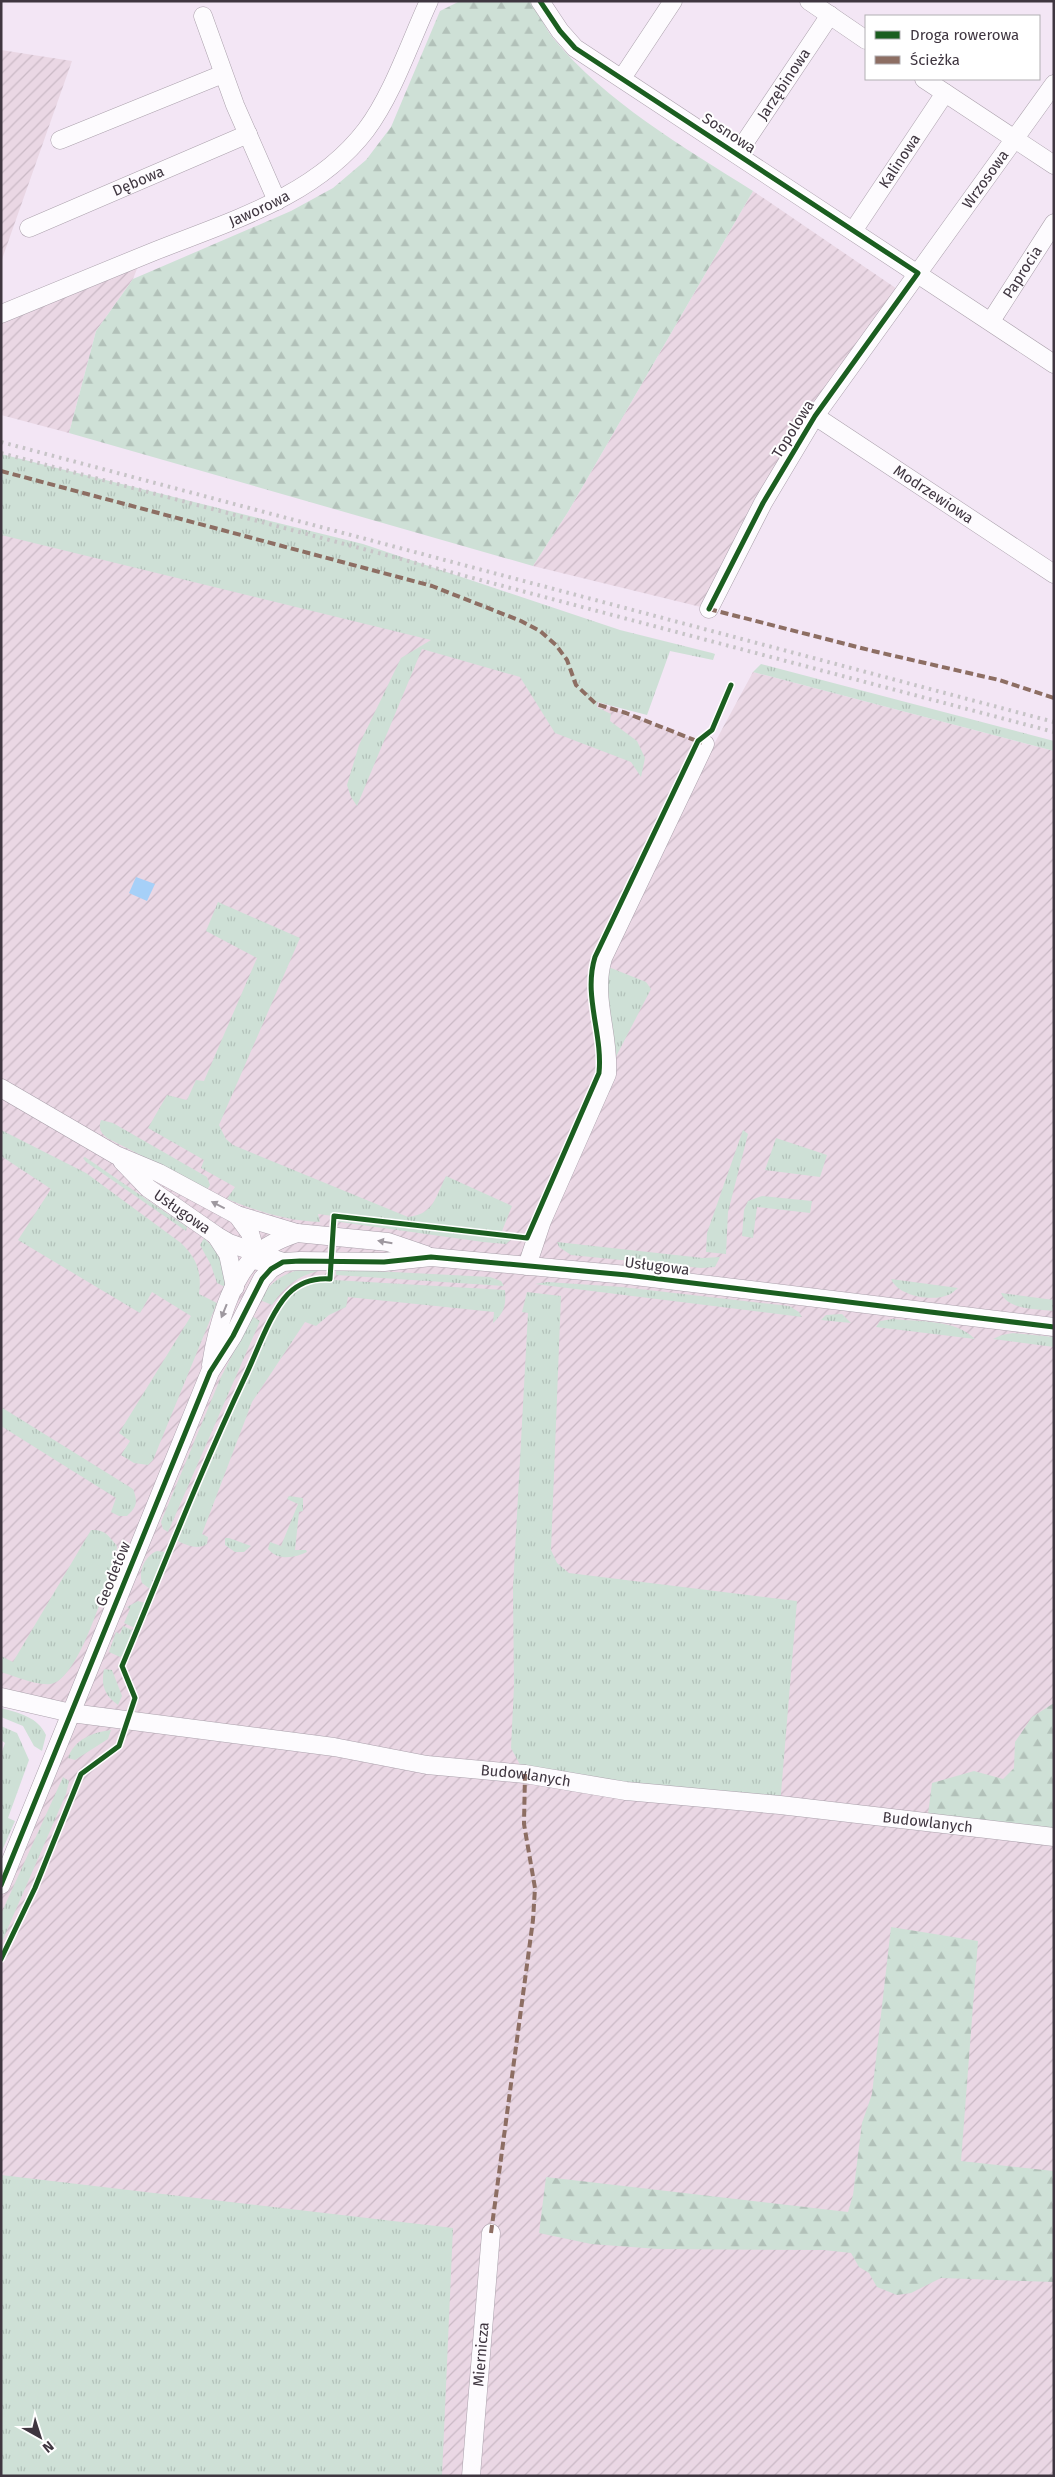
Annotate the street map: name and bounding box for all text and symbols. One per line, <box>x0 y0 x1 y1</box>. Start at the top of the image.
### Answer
legend <box>865 15 1040 80</box>
text: Droga rowerowa <box>910 26 1019 44</box>
street label: Jarzębinowa <box>753 45 814 123</box>
text: Ścieżka <box>910 51 960 69</box>
street label: Sosnowa <box>699 109 759 157</box>
street label: Kalinowa <box>875 130 924 192</box>
street label: Wrzosowa <box>958 147 1012 212</box>
street label: Dębowa <box>110 162 167 200</box>
street label: Jaworowa <box>226 187 293 230</box>
street label: Paprocia <box>999 243 1046 302</box>
street label: Topolowa <box>768 397 818 461</box>
street label: Modrzewiowa <box>890 461 977 527</box>
street label: Usługowa <box>150 1186 214 1238</box>
one-way arrow <box>211 1201 225 1209</box>
one-way arrow <box>377 1238 392 1246</box>
street label: Usługowa <box>624 1253 690 1279</box>
one-way arrow <box>220 1304 228 1318</box>
street label: Geodetów <box>92 1539 134 1609</box>
street label: Budowlanych <box>480 1761 572 1791</box>
street label: Budowlanych <box>882 1808 974 1836</box>
street label: Miernicza <box>469 2321 493 2387</box>
north arrow <box>15 2412 65 2462</box>
text: N <box>39 2437 57 2456</box>

